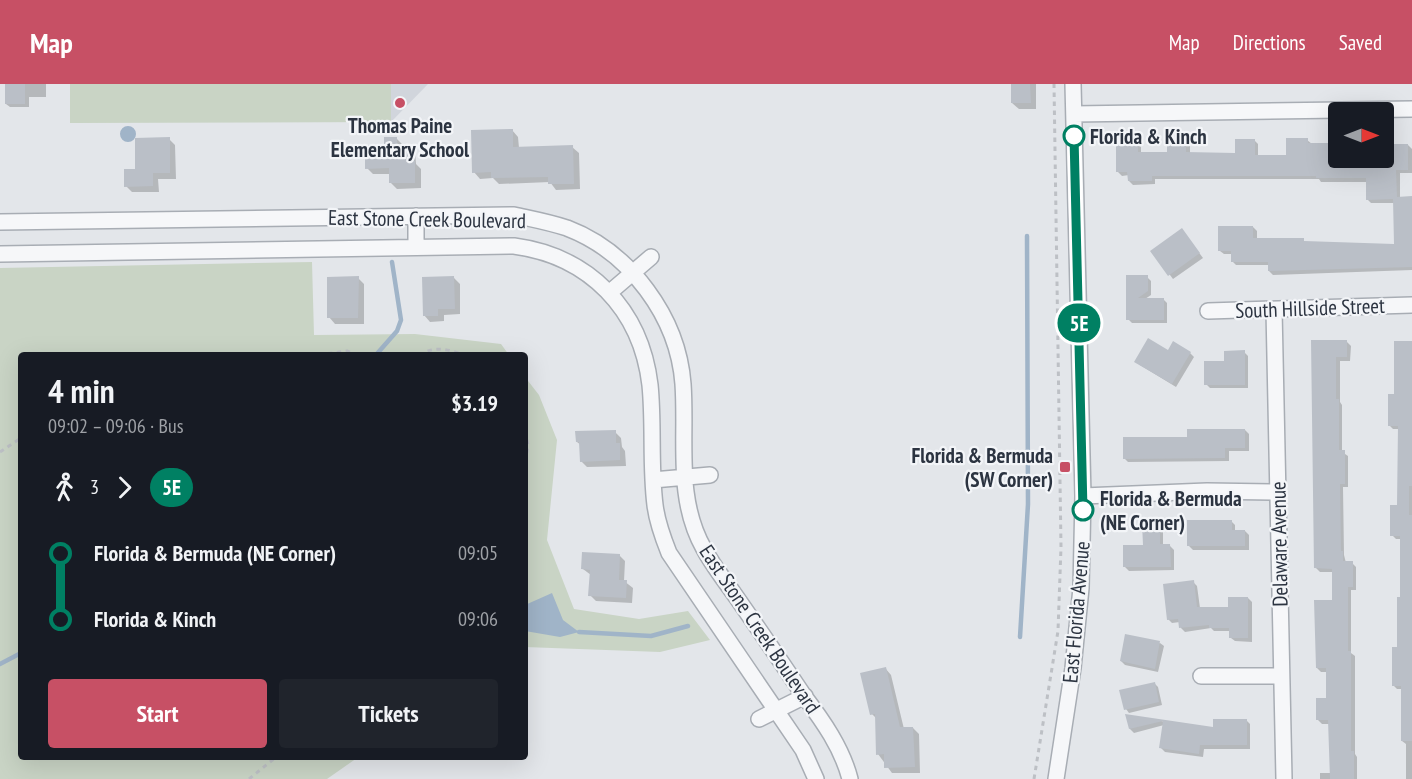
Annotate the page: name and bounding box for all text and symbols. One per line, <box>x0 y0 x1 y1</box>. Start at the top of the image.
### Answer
text: Map <box>30 24 73 61</box>
text: Map <box>1169 29 1200 56</box>
text: Directions <box>1233 29 1306 56</box>
text: Saved <box>1339 29 1382 56</box>
marker: Thomas Paine Elementary School <box>393 96 407 110</box>
north arrow <box>1328 102 1394 168</box>
map controls <box>1328 102 1394 168</box>
place label: Thomas Paine Elementary School <box>331 112 470 163</box>
place label: Florida & Kinch <box>1090 123 1207 150</box>
marker: Florida & Kinch <box>1063 125 1085 147</box>
street label: East Stone Creek Boulevard <box>328 204 526 234</box>
street label: South Hillside Street <box>1235 292 1385 324</box>
line badge: 5E <box>1052 304 1106 342</box>
text: 5E <box>1069 310 1089 337</box>
text: 4 min <box>48 369 115 412</box>
text: $3.19 <box>451 389 498 417</box>
text: 09:02 – 09:06 · Bus <box>48 413 183 439</box>
place label: Florida & Bermuda (SW Corner) <box>911 442 1053 493</box>
marker: Florida & Bermuda (SW Corner) <box>1058 460 1072 474</box>
icon: walk <box>48 471 81 504</box>
icon: forward <box>108 471 141 504</box>
text: 3 <box>90 474 99 500</box>
text: 5E <box>162 474 181 501</box>
street label: Delaware Avenue <box>1264 481 1294 607</box>
place label: Florida & Bermuda (NE Corner) <box>1100 485 1242 536</box>
marker: Florida & Bermuda (NE Corner) <box>1072 499 1094 521</box>
text: Florida & Bermuda (NE Corner) <box>94 539 336 567</box>
street label: East Stone Creek Boulevard <box>694 539 826 719</box>
text: 09:05 <box>458 540 498 566</box>
street label: East Florida Avenue <box>1056 540 1096 684</box>
text: Florida & Kinch <box>94 605 216 633</box>
text: 09:06 <box>458 606 498 632</box>
button: Start <box>48 679 267 748</box>
button: Tickets <box>279 679 498 748</box>

